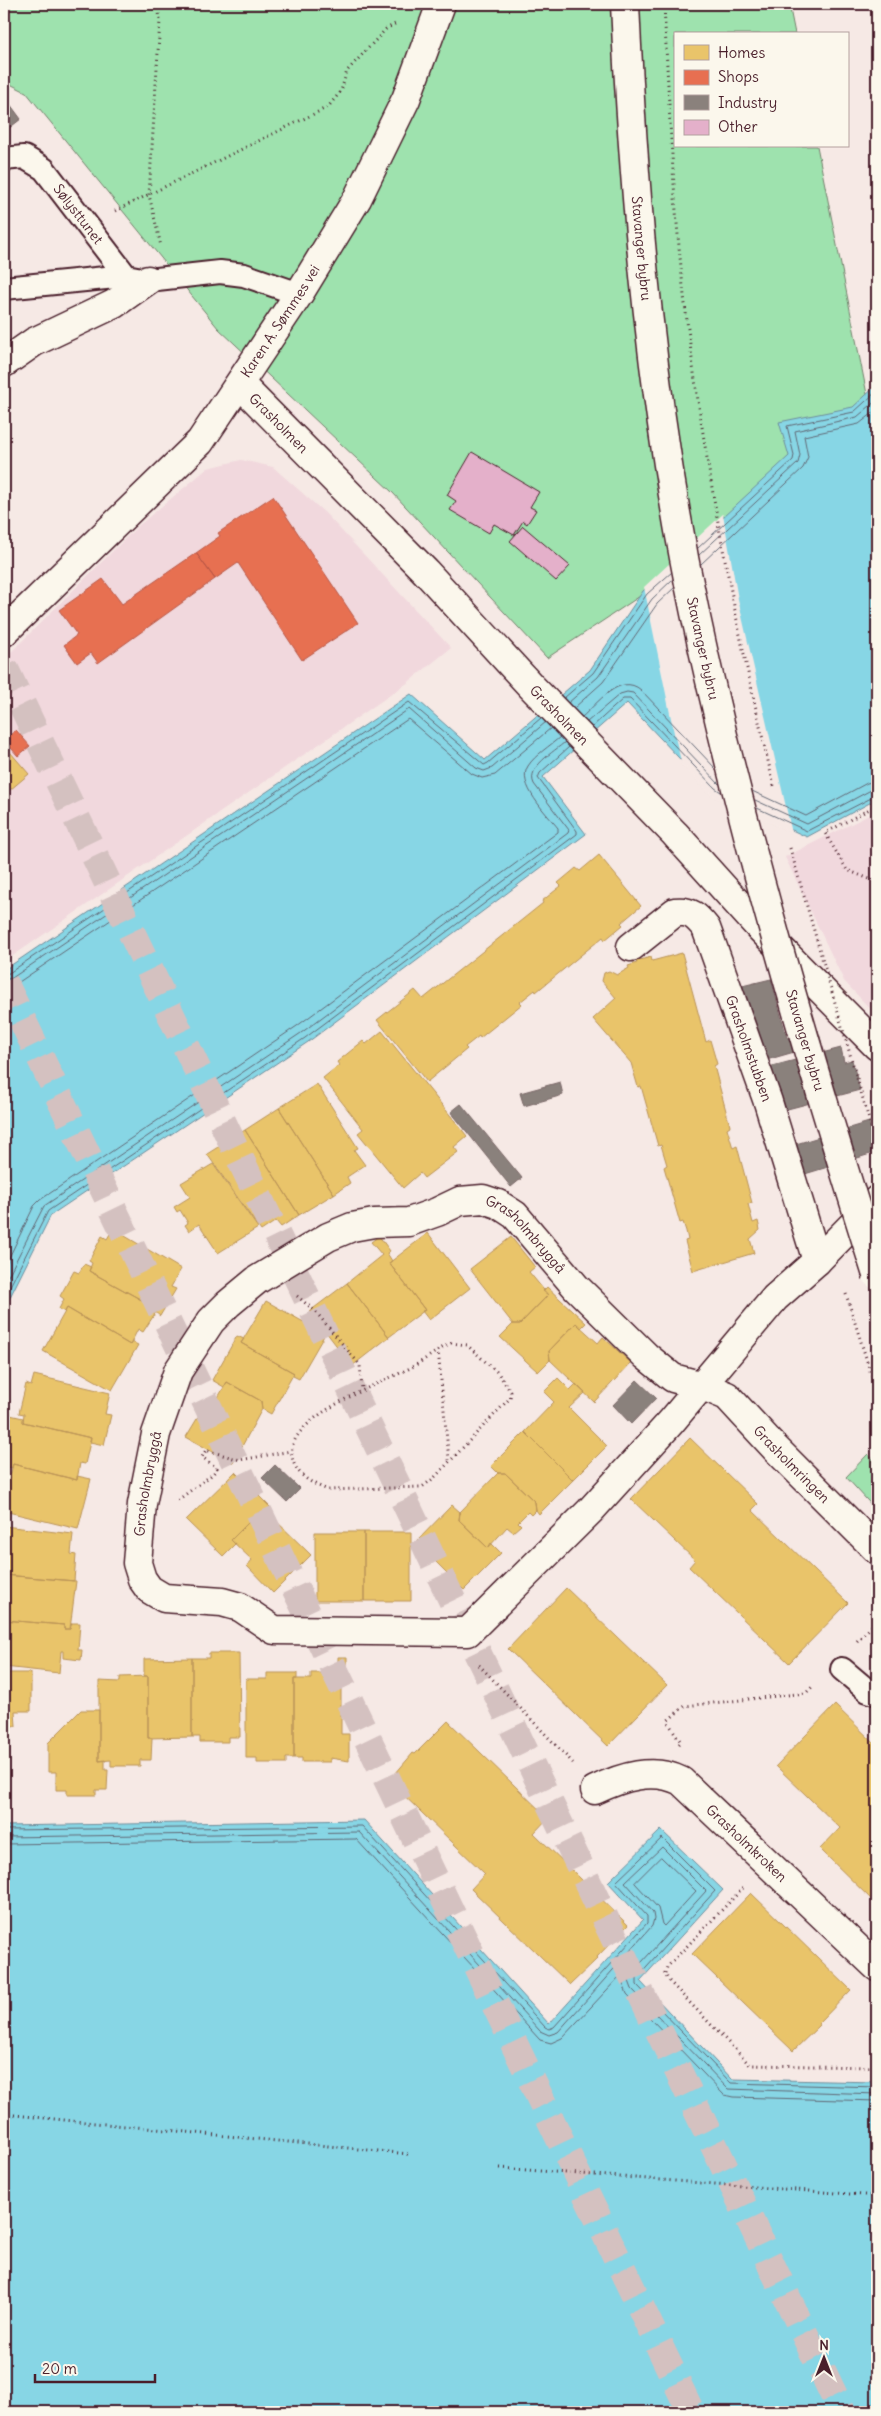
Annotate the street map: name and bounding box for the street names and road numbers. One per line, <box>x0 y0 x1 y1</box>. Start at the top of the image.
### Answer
street label: Sølysttunet <box>50 180 107 248</box>
street label: Stavanger bybru <box>628 195 656 302</box>
street label: Karen A. Sømmes vei <box>237 262 324 381</box>
street label: Grasholmen <box>245 389 312 457</box>
street label: Stavanger bybru <box>683 595 723 702</box>
street label: Grasholmen <box>526 681 593 749</box>
street label: Stavanger bybru <box>782 987 829 1093</box>
street label: Grasholmstubben <box>722 993 776 1104</box>
street label: Grasholmbryggå <box>483 1191 569 1277</box>
street label: Grasholmringen <box>750 1421 834 1507</box>
street label: Grasholmbryggå <box>130 1430 165 1537</box>
street label: Grasholmkroken <box>702 1801 791 1886</box>

